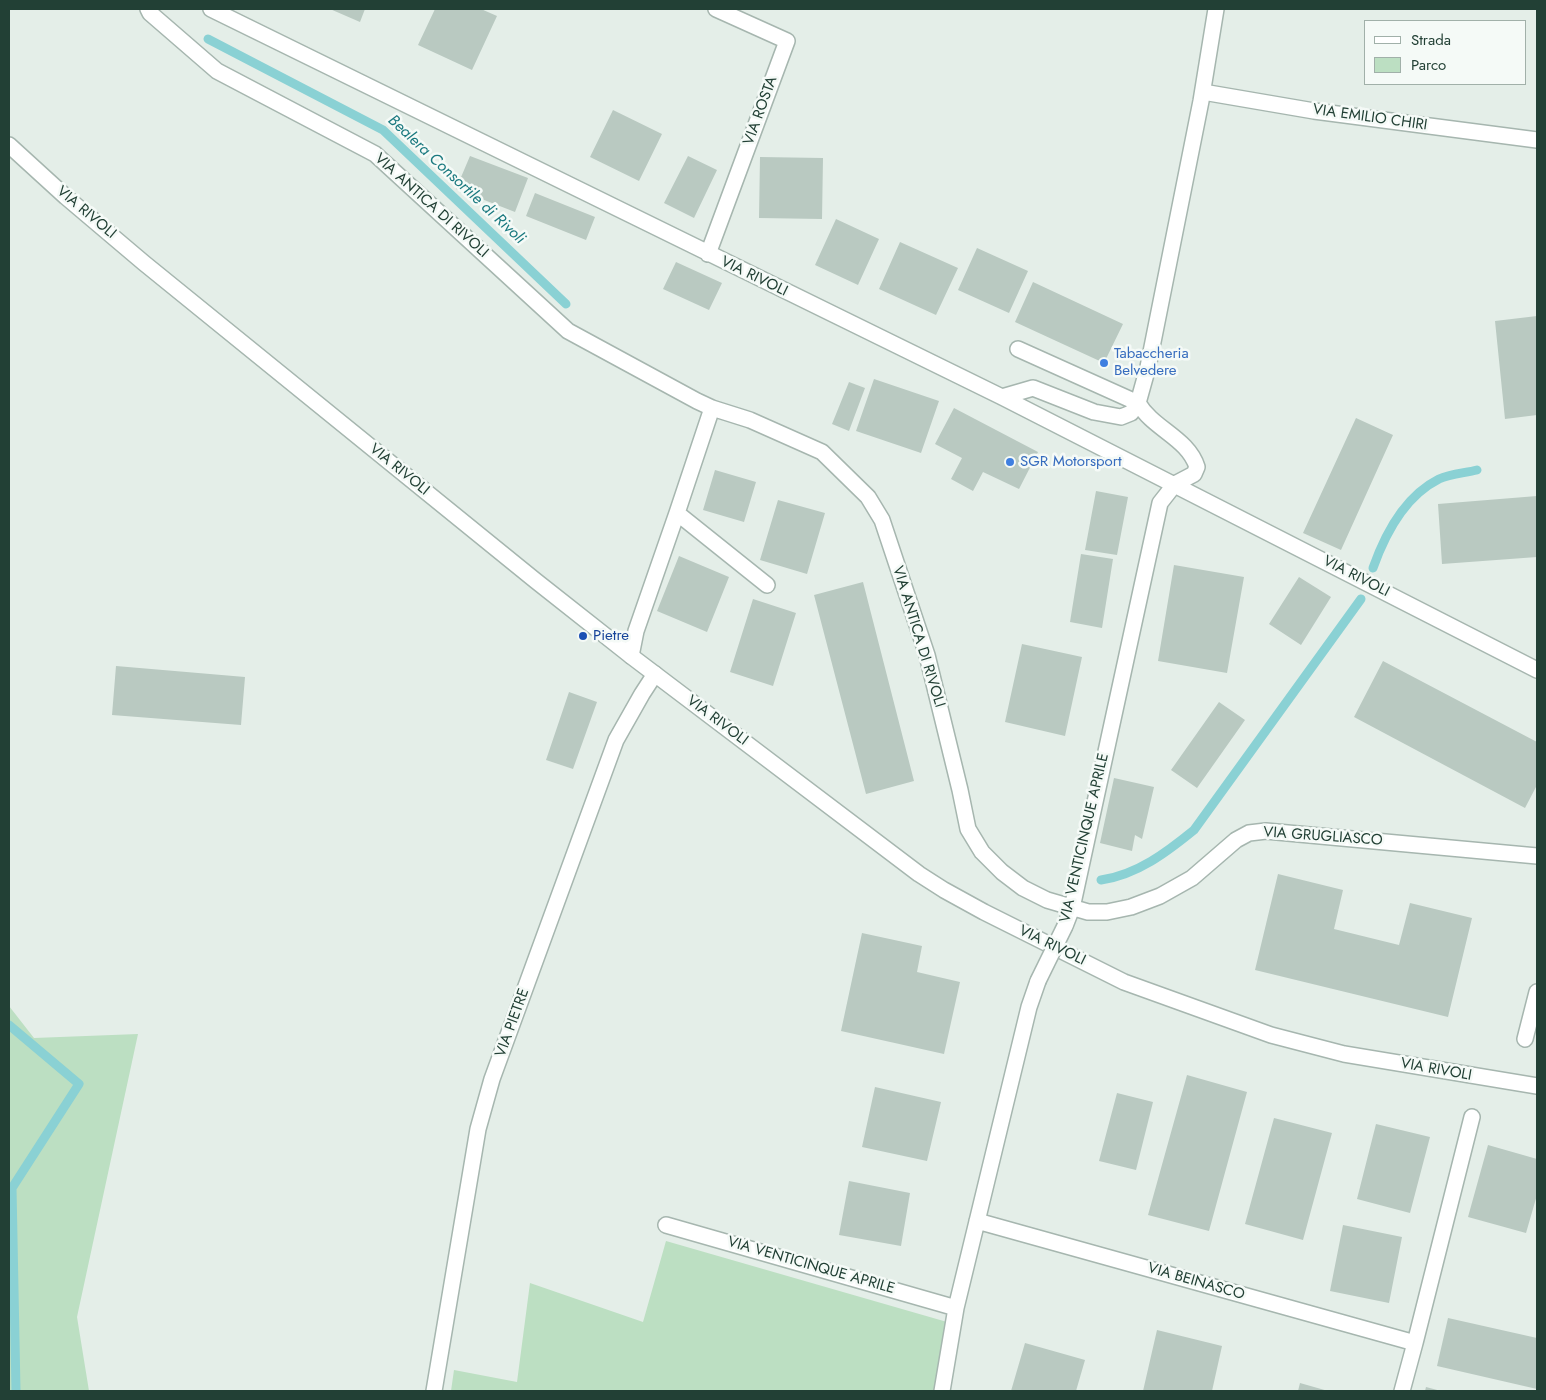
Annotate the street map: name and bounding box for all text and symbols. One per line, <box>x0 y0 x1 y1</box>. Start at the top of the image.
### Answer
legend <box>1364 20 1526 85</box>
text: Strada <box>1411 29 1451 51</box>
text: Parco <box>1411 54 1446 76</box>
street label: VIA ROSTA <box>740 74 782 148</box>
street label: VIA EMILIO CHIRI <box>1312 101 1428 135</box>
water label: Bealera Consortile di Rivoli <box>383 111 529 249</box>
street label: VIA ANTICA DI RIVOLI <box>370 150 492 262</box>
street label: VIA RIVOLI <box>53 183 119 243</box>
street label: VIA RIVOLI <box>718 253 790 301</box>
place label: Tabaccheria Belvedere <box>1114 345 1189 380</box>
marker: Tabaccheria Belvedere <box>1098 357 1110 369</box>
street label: VIA RIVOLI <box>365 440 433 500</box>
place label: SGR Motorsport <box>1020 453 1122 471</box>
marker: SGR Motorsport <box>1004 456 1016 468</box>
street label: VIA RIVOLI <box>1320 553 1392 601</box>
street label: VIA ANTICA DI RIVOLI <box>888 564 948 710</box>
place label: Pietre <box>593 627 629 645</box>
marker: Pietre <box>577 630 589 642</box>
street label: VIA RIVOLI <box>683 692 751 750</box>
street label: VIA VENTICINQUE APRILE <box>1057 752 1113 924</box>
street label: VIA GRUGLIASCO <box>1263 824 1383 850</box>
street label: VIA RIVOLI <box>1016 922 1088 970</box>
street label: VIA PIETRE <box>492 986 534 1060</box>
street label: VIA RIVOLI <box>1399 1055 1473 1085</box>
street label: VIA VENTICINQUE APRILE <box>725 1233 897 1299</box>
street label: VIA BEINASCO <box>1145 1260 1247 1304</box>

